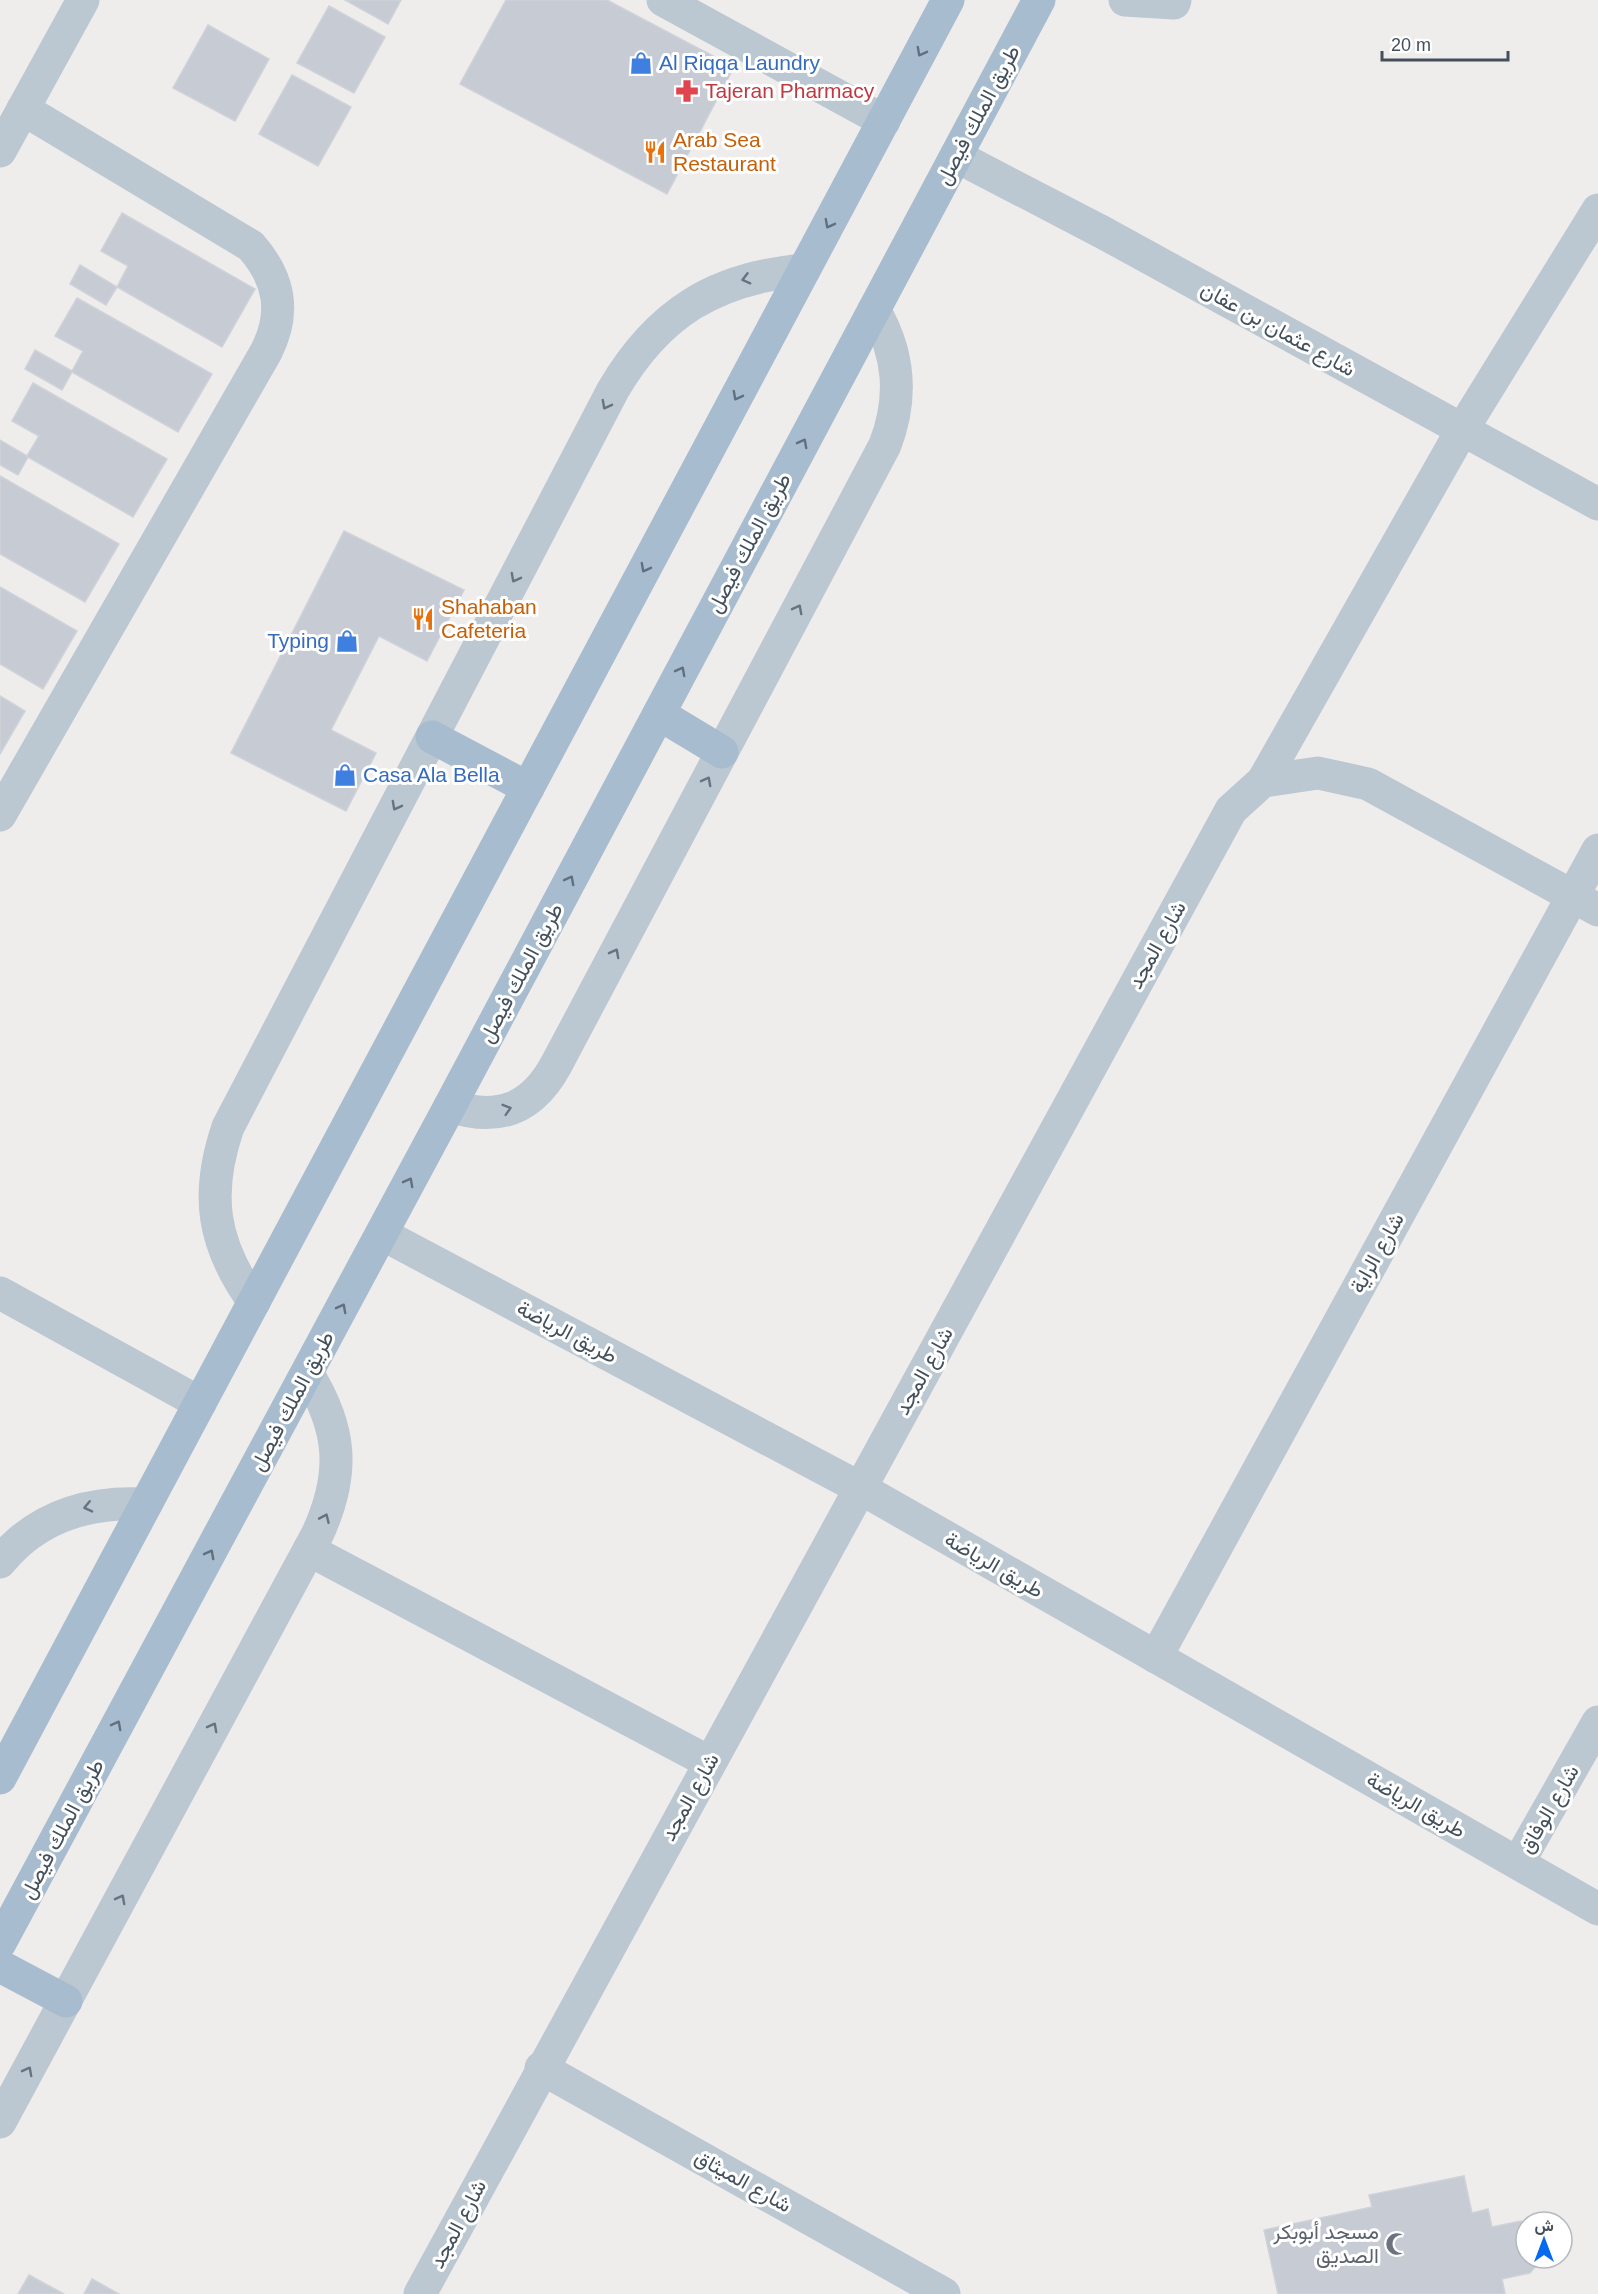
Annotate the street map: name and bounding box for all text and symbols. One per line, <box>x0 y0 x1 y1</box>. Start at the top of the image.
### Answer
scale bar <box>1382 24 1508 62</box>
text: 20 m <box>1391 35 1431 55</box>
street label: طريق الملك فيصل <box>931 41 1026 189</box>
one-way arrow <box>916 45 928 56</box>
shop icon: Al Riqqa Laundry <box>628 50 654 76</box>
place label: Al Riqqa Laundry <box>659 51 821 74</box>
pharmacy icon: Tajeran Pharmacy <box>674 78 700 104</box>
place label: Tajeran Pharmacy <box>705 79 875 102</box>
place label: Arab Sea Restaurant <box>673 128 776 175</box>
restaurant icon: Arab Sea Restaurant <box>642 139 668 165</box>
one-way arrow <box>825 217 836 228</box>
one-way arrow <box>741 272 751 285</box>
street label: شارع عثمان بن عفان <box>1196 277 1359 383</box>
one-way arrow <box>733 389 744 400</box>
one-way arrow <box>601 399 613 410</box>
one-way arrow <box>796 439 807 450</box>
street label: طريق الملك فيصل <box>702 469 797 617</box>
one-way arrow <box>641 562 652 572</box>
one-way arrow <box>511 572 522 582</box>
place label: Shahaban Cafeteria <box>441 595 537 642</box>
one-way arrow <box>791 605 802 615</box>
restaurant icon: Shahaban Cafeteria <box>410 606 436 632</box>
shop icon: Typing <box>334 628 360 654</box>
place label: Typing <box>267 629 329 652</box>
one-way arrow <box>674 666 686 677</box>
shop icon: Casa Ala Bella <box>332 762 358 788</box>
place label: Casa Ala Bella <box>363 763 500 786</box>
one-way arrow <box>700 777 711 787</box>
one-way arrow <box>392 800 403 811</box>
one-way arrow <box>563 876 574 887</box>
street label: شارع المجد <box>1123 897 1193 994</box>
street label: طريق الملك فيصل <box>474 899 569 1047</box>
one-way arrow <box>608 949 619 960</box>
one-way arrow <box>501 1104 512 1116</box>
one-way arrow <box>402 1178 413 1188</box>
street label: شارع الراية <box>1345 1209 1411 1298</box>
street label: طريق الرياضة <box>512 1296 621 1369</box>
one-way arrow <box>335 1304 346 1314</box>
street label: شارع المجد <box>890 1323 960 1420</box>
street label: طريق الملك فيصل <box>245 1327 340 1475</box>
one-way arrow <box>83 1500 93 1513</box>
one-way arrow <box>318 1514 330 1525</box>
street label: طريق الرياضة <box>940 1527 1048 1604</box>
one-way arrow <box>203 1549 214 1560</box>
one-way arrow <box>110 1721 121 1732</box>
one-way arrow <box>206 1723 217 1734</box>
street label: شارع المجد <box>656 1749 726 1846</box>
street label: طريق الملك فيصل <box>15 1755 110 1903</box>
street label: شارع الوفاق <box>1514 1761 1586 1858</box>
street label: طريق الرياضة <box>1362 1767 1470 1844</box>
one-way arrow <box>114 1895 125 1905</box>
one-way arrow <box>21 2066 32 2077</box>
street label: شارع الميثاق <box>690 2145 795 2219</box>
street label: شارع المجد <box>425 2176 493 2273</box>
north arrow <box>1514 2210 1574 2270</box>
text: ش <box>1534 2217 1554 2235</box>
place label: مسجد أبوبكر الصديق <box>1272 2220 1379 2268</box>
mosque icon: مسجد أبوبكر الصديق <box>1384 2231 1410 2257</box>

